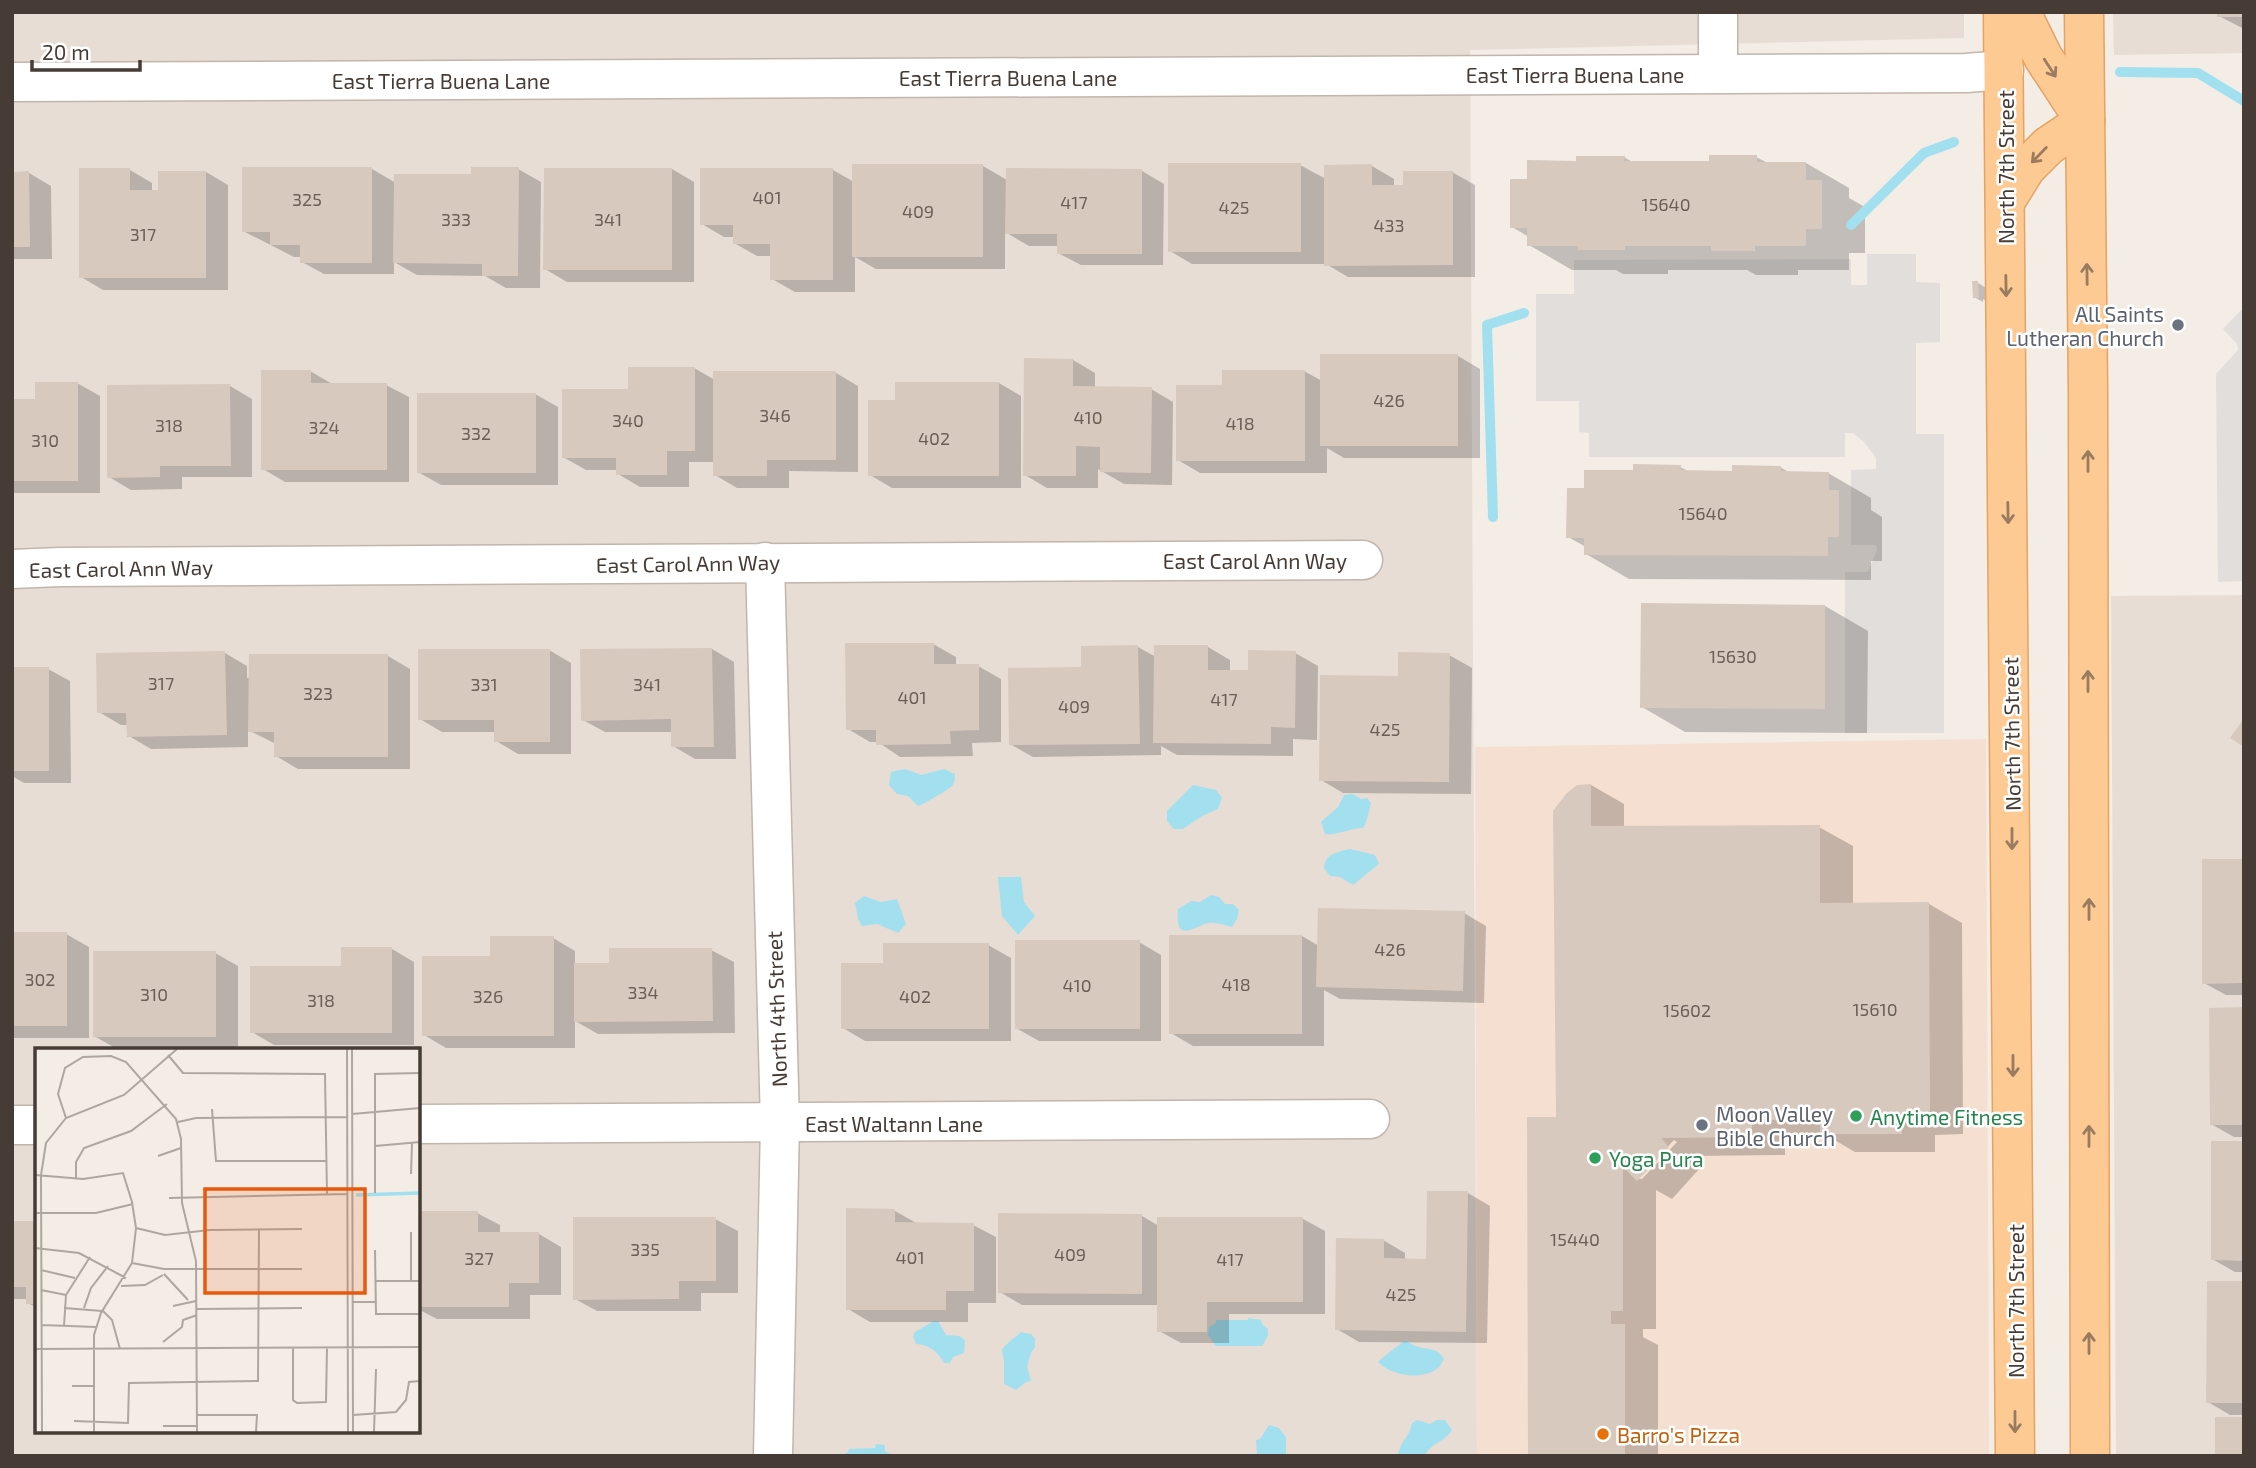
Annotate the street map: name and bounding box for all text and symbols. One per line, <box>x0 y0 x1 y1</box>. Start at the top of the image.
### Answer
scale bar <box>32 28 140 72</box>
text: 20 m <box>42 39 90 64</box>
one-way arrow <box>2043 58 2057 77</box>
street label: East Tierra Buena Lane <box>1466 62 1684 87</box>
street label: East Tierra Buena Lane <box>899 65 1117 90</box>
street label: East Tierra Buena Lane <box>332 68 550 93</box>
street label: North 7th Street <box>1993 90 2018 244</box>
one-way arrow <box>2030 147 2047 164</box>
house number: 401 <box>752 186 782 208</box>
house number: 325 <box>292 188 322 210</box>
house number: 417 <box>1060 191 1088 213</box>
house number: 15640 <box>1641 193 1691 215</box>
house number: 425 <box>1219 196 1249 218</box>
house number: 409 <box>902 200 934 222</box>
house number: 333 <box>441 208 471 230</box>
house number: 341 <box>594 208 622 230</box>
house number: 433 <box>1373 214 1405 236</box>
house number: 317 <box>130 223 156 245</box>
one-way arrow <box>2080 263 2094 286</box>
one-way arrow <box>1999 274 2013 297</box>
place label: All Saints Lutheran Church <box>2006 301 2164 350</box>
marker: All Saints Lutheran Church <box>2170 317 2186 333</box>
house number: 426 <box>1373 389 1405 411</box>
house number: 346 <box>759 404 791 426</box>
house number: 410 <box>1073 406 1103 428</box>
house number: 340 <box>612 409 644 431</box>
house number: 418 <box>1225 412 1255 434</box>
house number: 318 <box>155 414 183 436</box>
house number: 324 <box>308 416 340 438</box>
house number: 332 <box>461 422 491 444</box>
house number: 402 <box>918 427 950 449</box>
house number: 310 <box>31 429 59 451</box>
one-way arrow <box>2081 450 2095 473</box>
one-way arrow <box>2001 501 2015 524</box>
house number: 15640 <box>1678 502 1728 524</box>
street label: East Carol Ann Way <box>1163 548 1347 573</box>
street label: East Carol Ann Way <box>596 549 780 577</box>
street label: East Carol Ann Way <box>29 554 213 582</box>
house number: 15630 <box>1709 645 1757 667</box>
street label: North 7th Street <box>1997 657 2025 811</box>
one-way arrow <box>2081 670 2095 693</box>
house number: 317 <box>148 672 174 694</box>
house number: 331 <box>470 673 498 695</box>
house number: 341 <box>633 673 661 695</box>
house number: 323 <box>303 682 333 704</box>
house number: 401 <box>897 686 927 708</box>
house number: 417 <box>1210 688 1238 710</box>
house number: 409 <box>1058 695 1090 717</box>
house number: 425 <box>1370 718 1400 740</box>
one-way arrow <box>2005 827 2018 850</box>
one-way arrow <box>2082 898 2096 921</box>
street label: North 4th Street <box>761 931 791 1087</box>
house number: 426 <box>1374 938 1406 960</box>
house number: 302 <box>25 968 55 990</box>
house number: 418 <box>1221 973 1251 995</box>
house number: 410 <box>1062 974 1092 996</box>
house number: 334 <box>627 981 659 1003</box>
house number: 310 <box>140 983 168 1005</box>
house number: 326 <box>473 985 503 1007</box>
house number: 402 <box>899 985 931 1007</box>
house number: 318 <box>307 989 335 1011</box>
house number: 15610 <box>1852 998 1898 1020</box>
house number: 15602 <box>1663 999 1711 1021</box>
inset map <box>35 1048 420 1433</box>
one-way arrow <box>2007 1054 2020 1077</box>
place label: Moon Valley Bible Church <box>1716 1101 1835 1150</box>
place label: Anytime Fitness <box>1870 1104 2023 1129</box>
marker: Anytime Fitness <box>1848 1108 1864 1124</box>
street label: East Waltann Lane <box>805 1111 983 1136</box>
marker: Moon Valley Bible Church <box>1694 1117 1710 1133</box>
one-way arrow <box>2082 1125 2096 1148</box>
place label: Yoga Pura <box>1609 1146 1704 1171</box>
marker: Yoga Pura <box>1587 1150 1603 1166</box>
street label: North 7th Street <box>2003 1224 2028 1378</box>
house number: 15440 <box>1550 1228 1600 1250</box>
house number: 335 <box>630 1238 660 1260</box>
house number: 409 <box>1054 1243 1086 1265</box>
house number: 401 <box>895 1246 925 1268</box>
house number: 327 <box>464 1247 494 1269</box>
house number: 417 <box>1216 1248 1244 1270</box>
house number: 425 <box>1386 1283 1416 1305</box>
one-way arrow <box>2082 1331 2096 1354</box>
one-way arrow <box>2008 1410 2022 1433</box>
place label: Barro's Pizza <box>1617 1422 1740 1447</box>
marker: Barro's Pizza <box>1595 1426 1611 1442</box>

